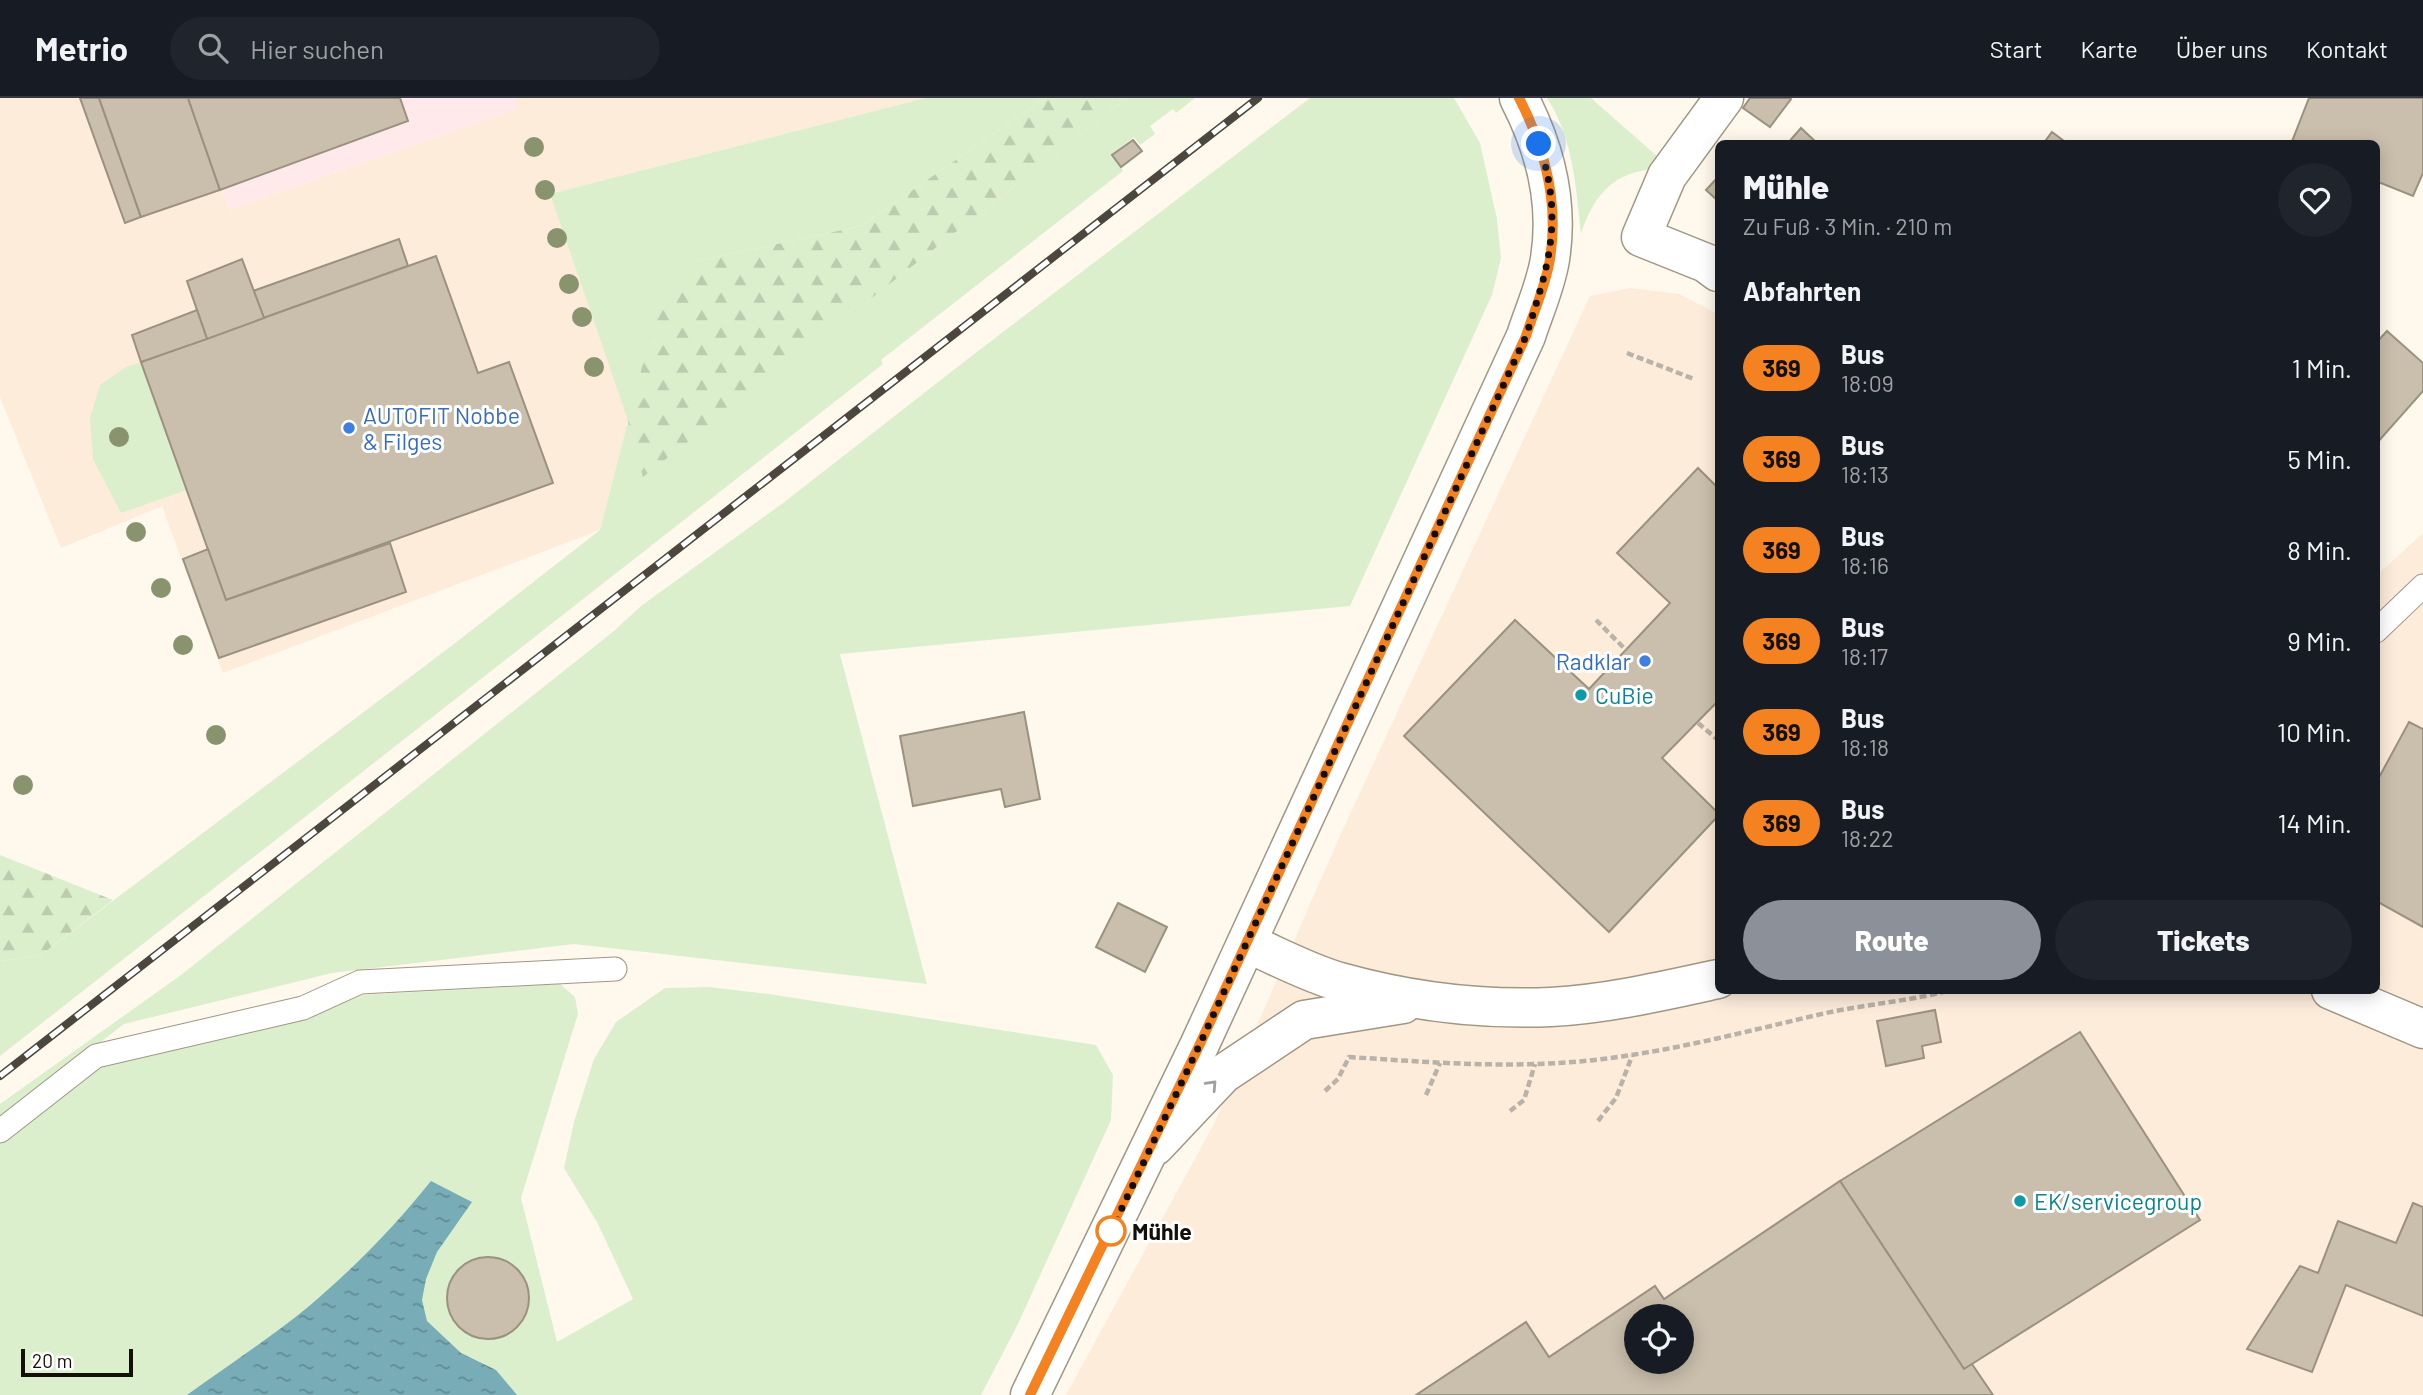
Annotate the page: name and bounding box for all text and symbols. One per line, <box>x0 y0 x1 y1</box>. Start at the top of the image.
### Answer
search box <box>170 17 660 80</box>
text: Metrio <box>35 28 128 68</box>
icon: search <box>194 29 232 67</box>
text: Hier suchen <box>250 33 384 64</box>
text: Start <box>1990 34 2043 63</box>
text: Karte <box>2081 34 2138 63</box>
text: Über uns <box>2176 34 2268 63</box>
text: Kontakt <box>2306 34 2388 63</box>
your location <box>1521 126 1556 161</box>
button: heart <box>2278 163 2352 237</box>
text: Mühle <box>1743 166 1829 206</box>
text: Zu Fuß · 3 Min. · 210 m <box>1743 212 1952 240</box>
text: Abfahrten <box>1743 275 1861 306</box>
text: Bus <box>1841 338 1884 369</box>
text: 1 Min. <box>2292 352 2352 383</box>
text: 369 <box>1762 353 1801 382</box>
text: 18:09 <box>1841 369 1894 397</box>
place label: AUTOFIT Nobbe & Filges <box>363 401 520 455</box>
marker: AUTOFIT Nobbe & Filges <box>341 420 357 436</box>
text: Bus <box>1841 429 1884 460</box>
text: 5 Min. <box>2288 443 2352 474</box>
text: 369 <box>1762 444 1801 473</box>
text: 18:13 <box>1841 460 1889 488</box>
text: Bus <box>1841 520 1884 551</box>
text: 8 Min. <box>2287 534 2352 565</box>
text: 369 <box>1762 535 1801 564</box>
text: 18:16 <box>1841 551 1889 579</box>
text: Bus <box>1841 611 1884 642</box>
text: 9 Min. <box>2287 625 2352 656</box>
text: 369 <box>1762 626 1801 655</box>
text: 18:17 <box>1841 642 1888 670</box>
place label: Radklar <box>1556 647 1632 675</box>
marker: Radklar <box>1637 653 1653 669</box>
place label: CuBie <box>1595 681 1654 709</box>
marker: CuBie <box>1573 687 1589 703</box>
text: Bus <box>1841 702 1884 733</box>
text: 10 Min. <box>2277 716 2352 747</box>
text: 369 <box>1762 717 1801 746</box>
text: 18:18 <box>1841 733 1889 761</box>
text: Bus <box>1841 793 1884 824</box>
text: 14 Min. <box>2277 807 2352 838</box>
text: 369 <box>1762 808 1801 837</box>
text: 18:22 <box>1841 824 1894 852</box>
button: Route <box>1743 900 2041 980</box>
button: Tickets <box>2055 900 2352 980</box>
one-way arrow <box>1204 1080 1217 1093</box>
place label: EK/servicegroup <box>2034 1187 2202 1215</box>
marker: EK/servicegroup <box>2012 1193 2028 1209</box>
marker: Mühle <box>1096 1216 1126 1246</box>
place label: Mühle <box>1132 1217 1192 1245</box>
map controls <box>1624 1304 1694 1374</box>
button: locate <box>1624 1304 1694 1374</box>
scale bar <box>21 1346 133 1378</box>
text: 20 m <box>32 1349 72 1372</box>

